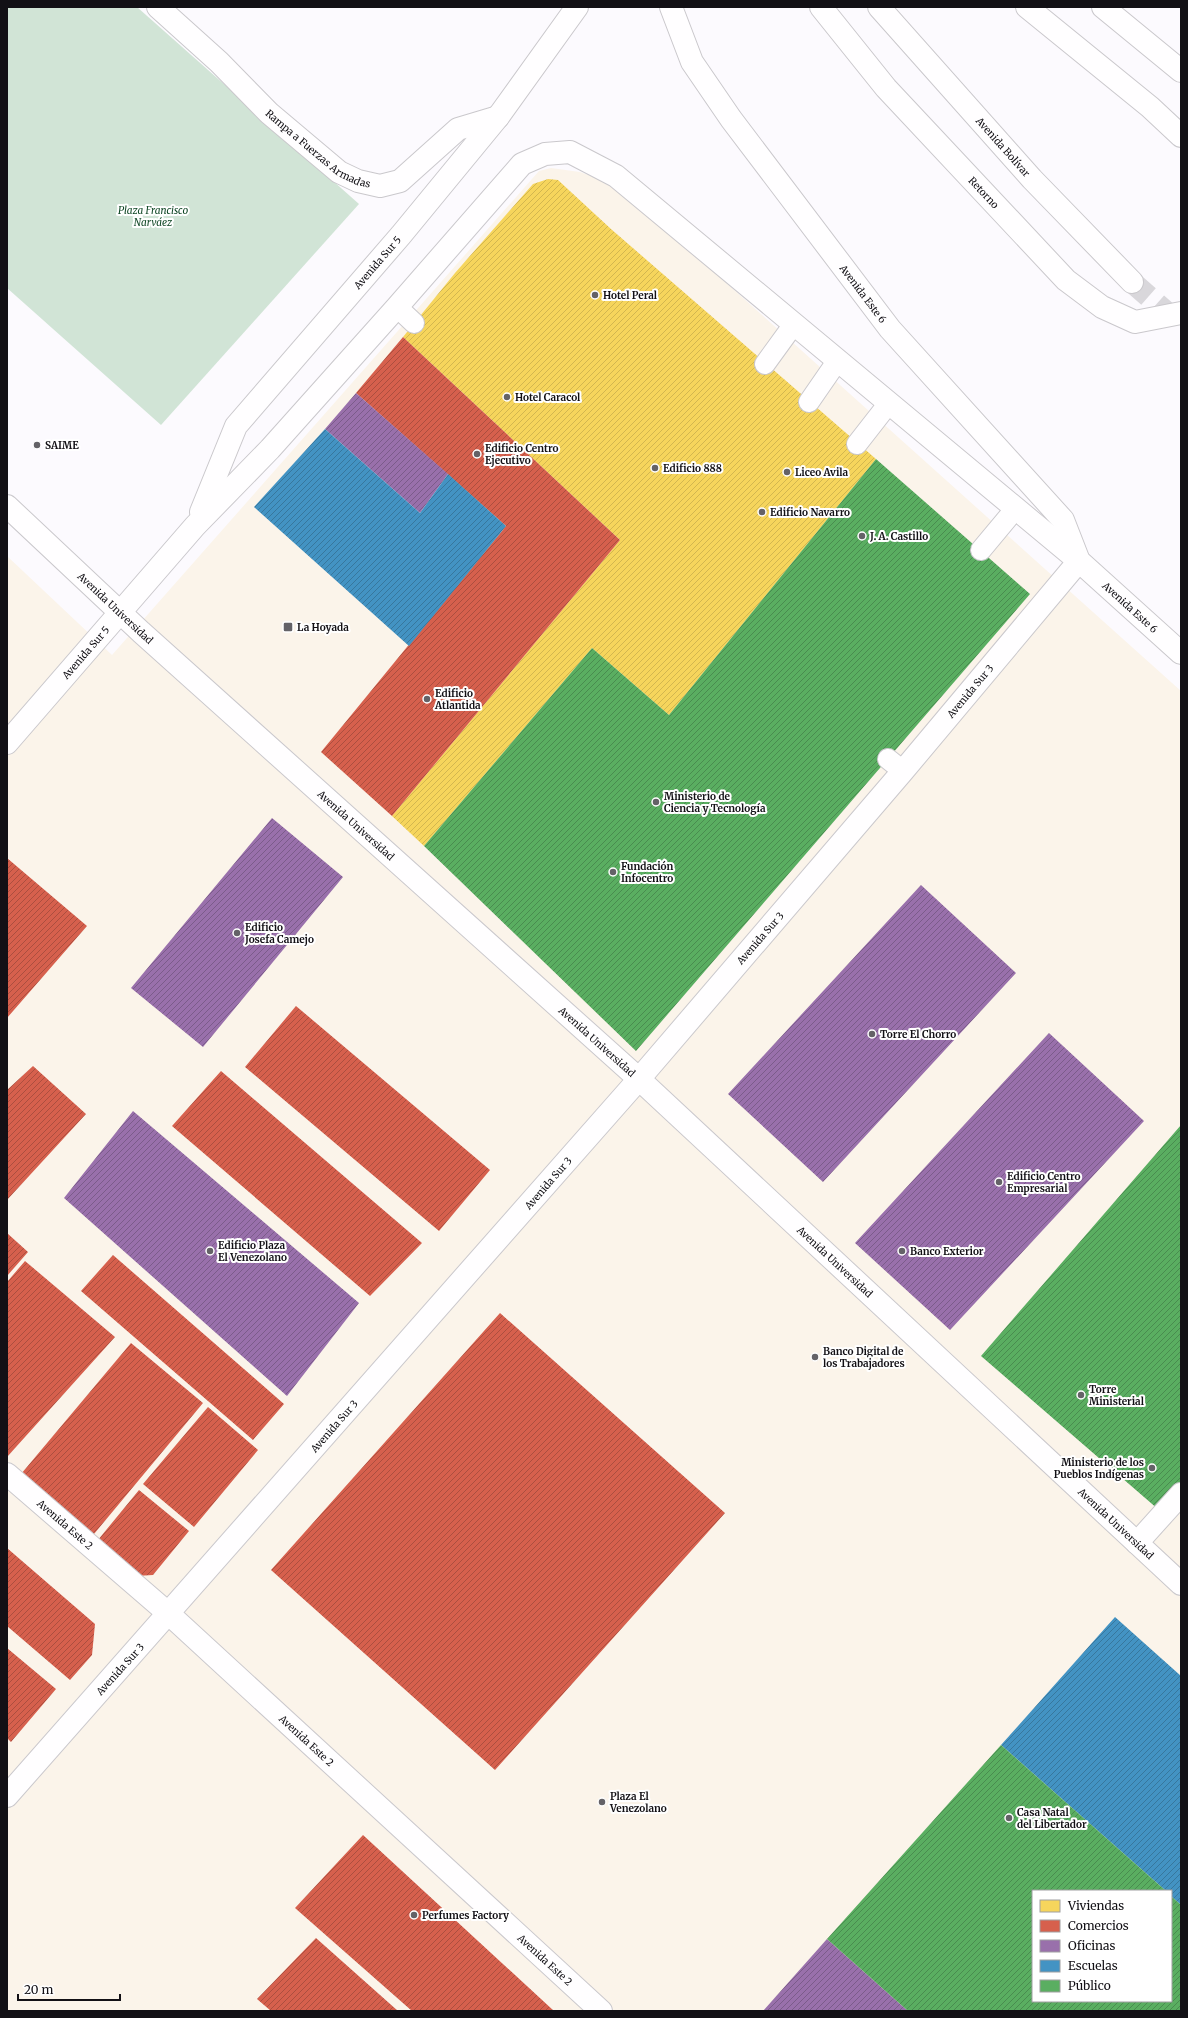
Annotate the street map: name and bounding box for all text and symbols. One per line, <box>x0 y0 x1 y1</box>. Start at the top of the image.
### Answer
street label: Rampa a Fuerzas Armadas <box>263 107 372 191</box>
street label: Avenida Bolívar <box>972 114 1033 180</box>
street label: Retorno <box>966 174 1002 211</box>
park label: Plaza Francisco Narváez <box>118 204 188 229</box>
street label: Avenida Sur 5 <box>351 234 404 293</box>
street label: Avenida Este 6 <box>836 261 889 326</box>
place label: Hotel Peral <box>603 289 658 302</box>
marker: Hotel Peral <box>590 290 600 300</box>
place label: Hotel Caracol <box>515 391 581 404</box>
marker: Hotel Caracol <box>502 392 512 402</box>
place label: SAIME <box>45 439 79 452</box>
marker: SAIME <box>32 440 42 450</box>
place label: Edificio Centro Ejecutivo <box>485 442 558 467</box>
marker: Edificio Centro Ejecutivo <box>472 449 482 459</box>
place label: Edificio 888 <box>663 462 722 475</box>
marker: Edificio 888 <box>650 463 660 473</box>
place label: Liceo Avila <box>795 466 849 479</box>
marker: Liceo Avila <box>782 467 792 477</box>
place label: Edificio Navarro <box>770 506 850 519</box>
marker: Edificio Navarro <box>757 507 767 517</box>
place label: J. A. Castillo <box>869 530 928 543</box>
marker: J. A. Castillo <box>857 531 867 541</box>
street label: Avenida Universidad <box>74 569 156 647</box>
street label: Avenida Este 6 <box>1099 579 1160 636</box>
marker: La Hoyada <box>282 621 294 633</box>
place label: La Hoyada <box>297 621 349 634</box>
street label: Avenida Sur 5 <box>59 623 112 682</box>
street label: Avenida Sur 3 <box>944 662 997 721</box>
place label: Edificio Atlantida <box>434 687 481 712</box>
marker: Edificio Atlantida <box>422 694 432 704</box>
street label: Avenida Universidad <box>314 787 397 863</box>
place label: Ministerio de Ciencia y Tecnología <box>664 790 766 815</box>
marker: Ministerio de Ciencia y Tecnología <box>651 797 661 807</box>
place label: Fundación Infocentro <box>621 860 674 885</box>
marker: Fundación Infocentro <box>608 867 618 877</box>
street label: Avenida Sur 3 <box>733 909 787 968</box>
place label: Edificio Josefa Camejo <box>244 921 314 946</box>
marker: Edificio Josefa Camejo <box>232 928 242 938</box>
street label: Avenida Universidad <box>555 1003 638 1080</box>
place label: Torre El Chorro <box>880 1028 956 1041</box>
marker: Torre El Chorro <box>867 1029 877 1039</box>
street label: Avenida Sur 3 <box>521 1154 575 1213</box>
place label: Edificio Centro Empresarial <box>1007 1170 1080 1195</box>
marker: Edificio Centro Empresarial <box>994 1177 1004 1187</box>
street label: Avenida Universidad <box>793 1223 875 1300</box>
place label: Edificio Plaza El Venezolano <box>218 1239 287 1264</box>
place label: Banco Exterior <box>910 1245 984 1258</box>
marker: Edificio Plaza El Venezolano <box>205 1246 215 1256</box>
marker: Banco Exterior <box>897 1246 907 1256</box>
place label: Banco Digital de los Trabajadores <box>823 1345 905 1370</box>
marker: Banco Digital de los Trabajadores <box>810 1352 820 1362</box>
place label: Torre Ministerial <box>1089 1383 1145 1408</box>
marker: Torre Ministerial <box>1076 1390 1086 1400</box>
street label: Avenida Sur 3 <box>307 1397 361 1456</box>
place label: Ministerio de los Pueblos Indígenas <box>1054 1456 1144 1481</box>
marker: Ministerio de los Pueblos Indígenas <box>1147 1463 1157 1473</box>
street label: Avenida Universidad <box>1074 1485 1156 1562</box>
street label: Avenida Este 2 <box>34 1496 96 1552</box>
street label: Avenida Sur 3 <box>93 1640 147 1699</box>
street label: Avenida Este 2 <box>275 1712 336 1769</box>
place label: Plaza El Venezolano <box>609 1790 667 1815</box>
marker: Plaza El Venezolano <box>597 1797 607 1807</box>
place label: Casa Natal del Libertador <box>1017 1806 1087 1831</box>
marker: Casa Natal del Libertador <box>1004 1813 1014 1823</box>
legend <box>1032 1890 1172 2002</box>
text: Viviendas <box>1067 1898 1124 1913</box>
place label: Perfumes Factory <box>422 1909 509 1922</box>
marker: Perfumes Factory <box>409 1910 419 1920</box>
text: Comercios <box>1068 1918 1129 1933</box>
street label: Avenida Este 2 <box>514 1931 575 1988</box>
text: Oficinas <box>1068 1938 1116 1953</box>
text: Escuelas <box>1068 1958 1118 1973</box>
scale bar <box>18 1976 120 2002</box>
text: Público <box>1068 1978 1111 1993</box>
text: 20 m <box>24 1982 53 1997</box>

